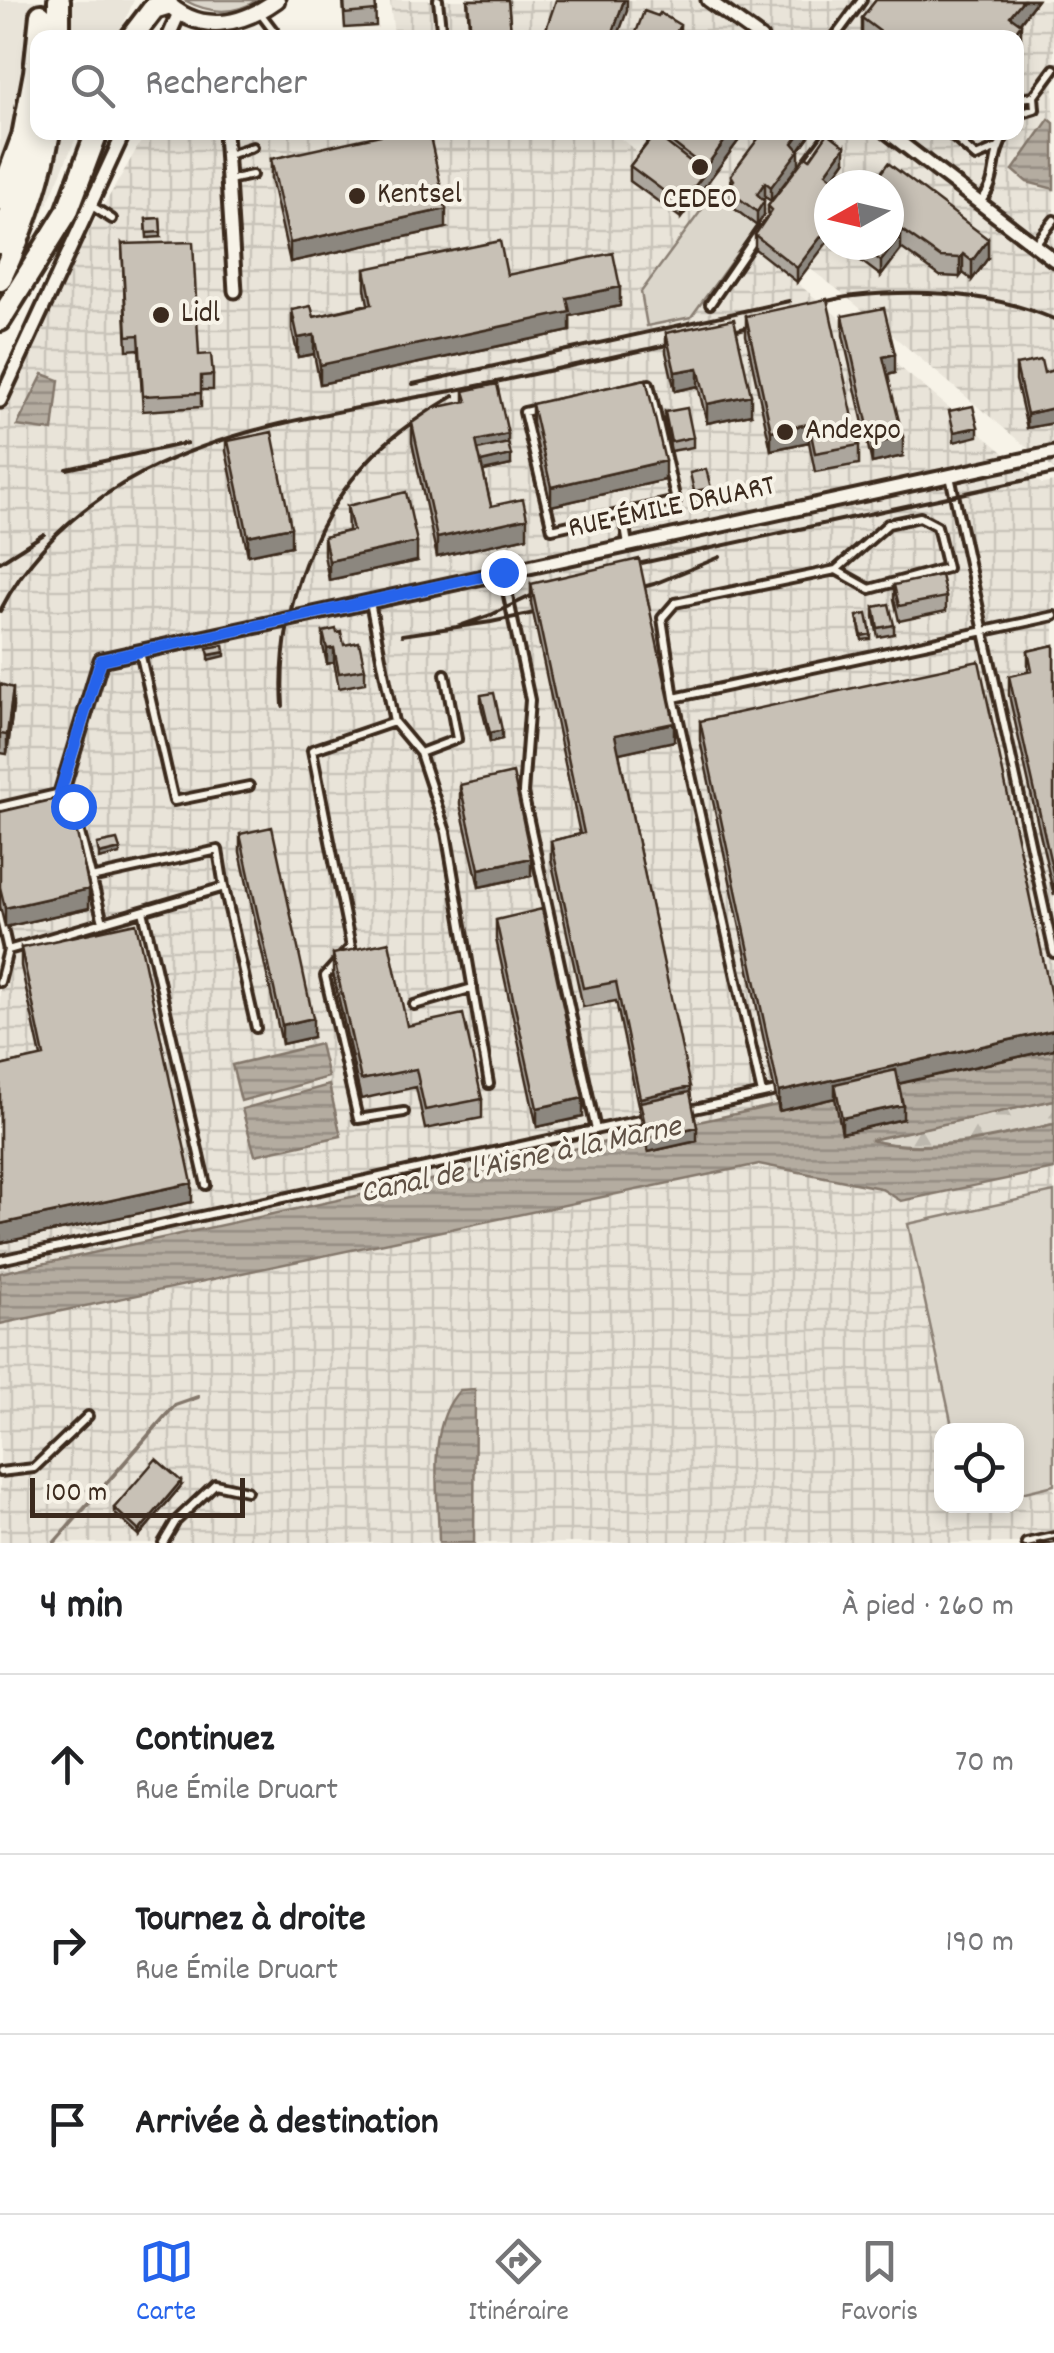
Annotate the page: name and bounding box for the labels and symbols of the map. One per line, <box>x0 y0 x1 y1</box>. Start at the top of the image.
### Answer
marker: CEDEO <box>689 156 711 178</box>
north arrow <box>814 170 904 260</box>
place label: Kentsel <box>377 175 462 218</box>
place label: CEDEO <box>663 180 737 223</box>
marker: Kentsel <box>346 185 368 207</box>
place label: Lidl <box>181 294 220 337</box>
marker: Lidl <box>150 304 172 326</box>
place label: Andexpo <box>805 411 901 454</box>
marker: Andexpo <box>774 421 796 443</box>
street label: RUE ÉMILE DRUART <box>565 466 779 552</box>
route end <box>481 550 527 596</box>
route start <box>51 784 97 830</box>
water label: Canal de l'Aisne à la Marne <box>356 1105 687 1218</box>
scale bar <box>30 1473 245 1518</box>

